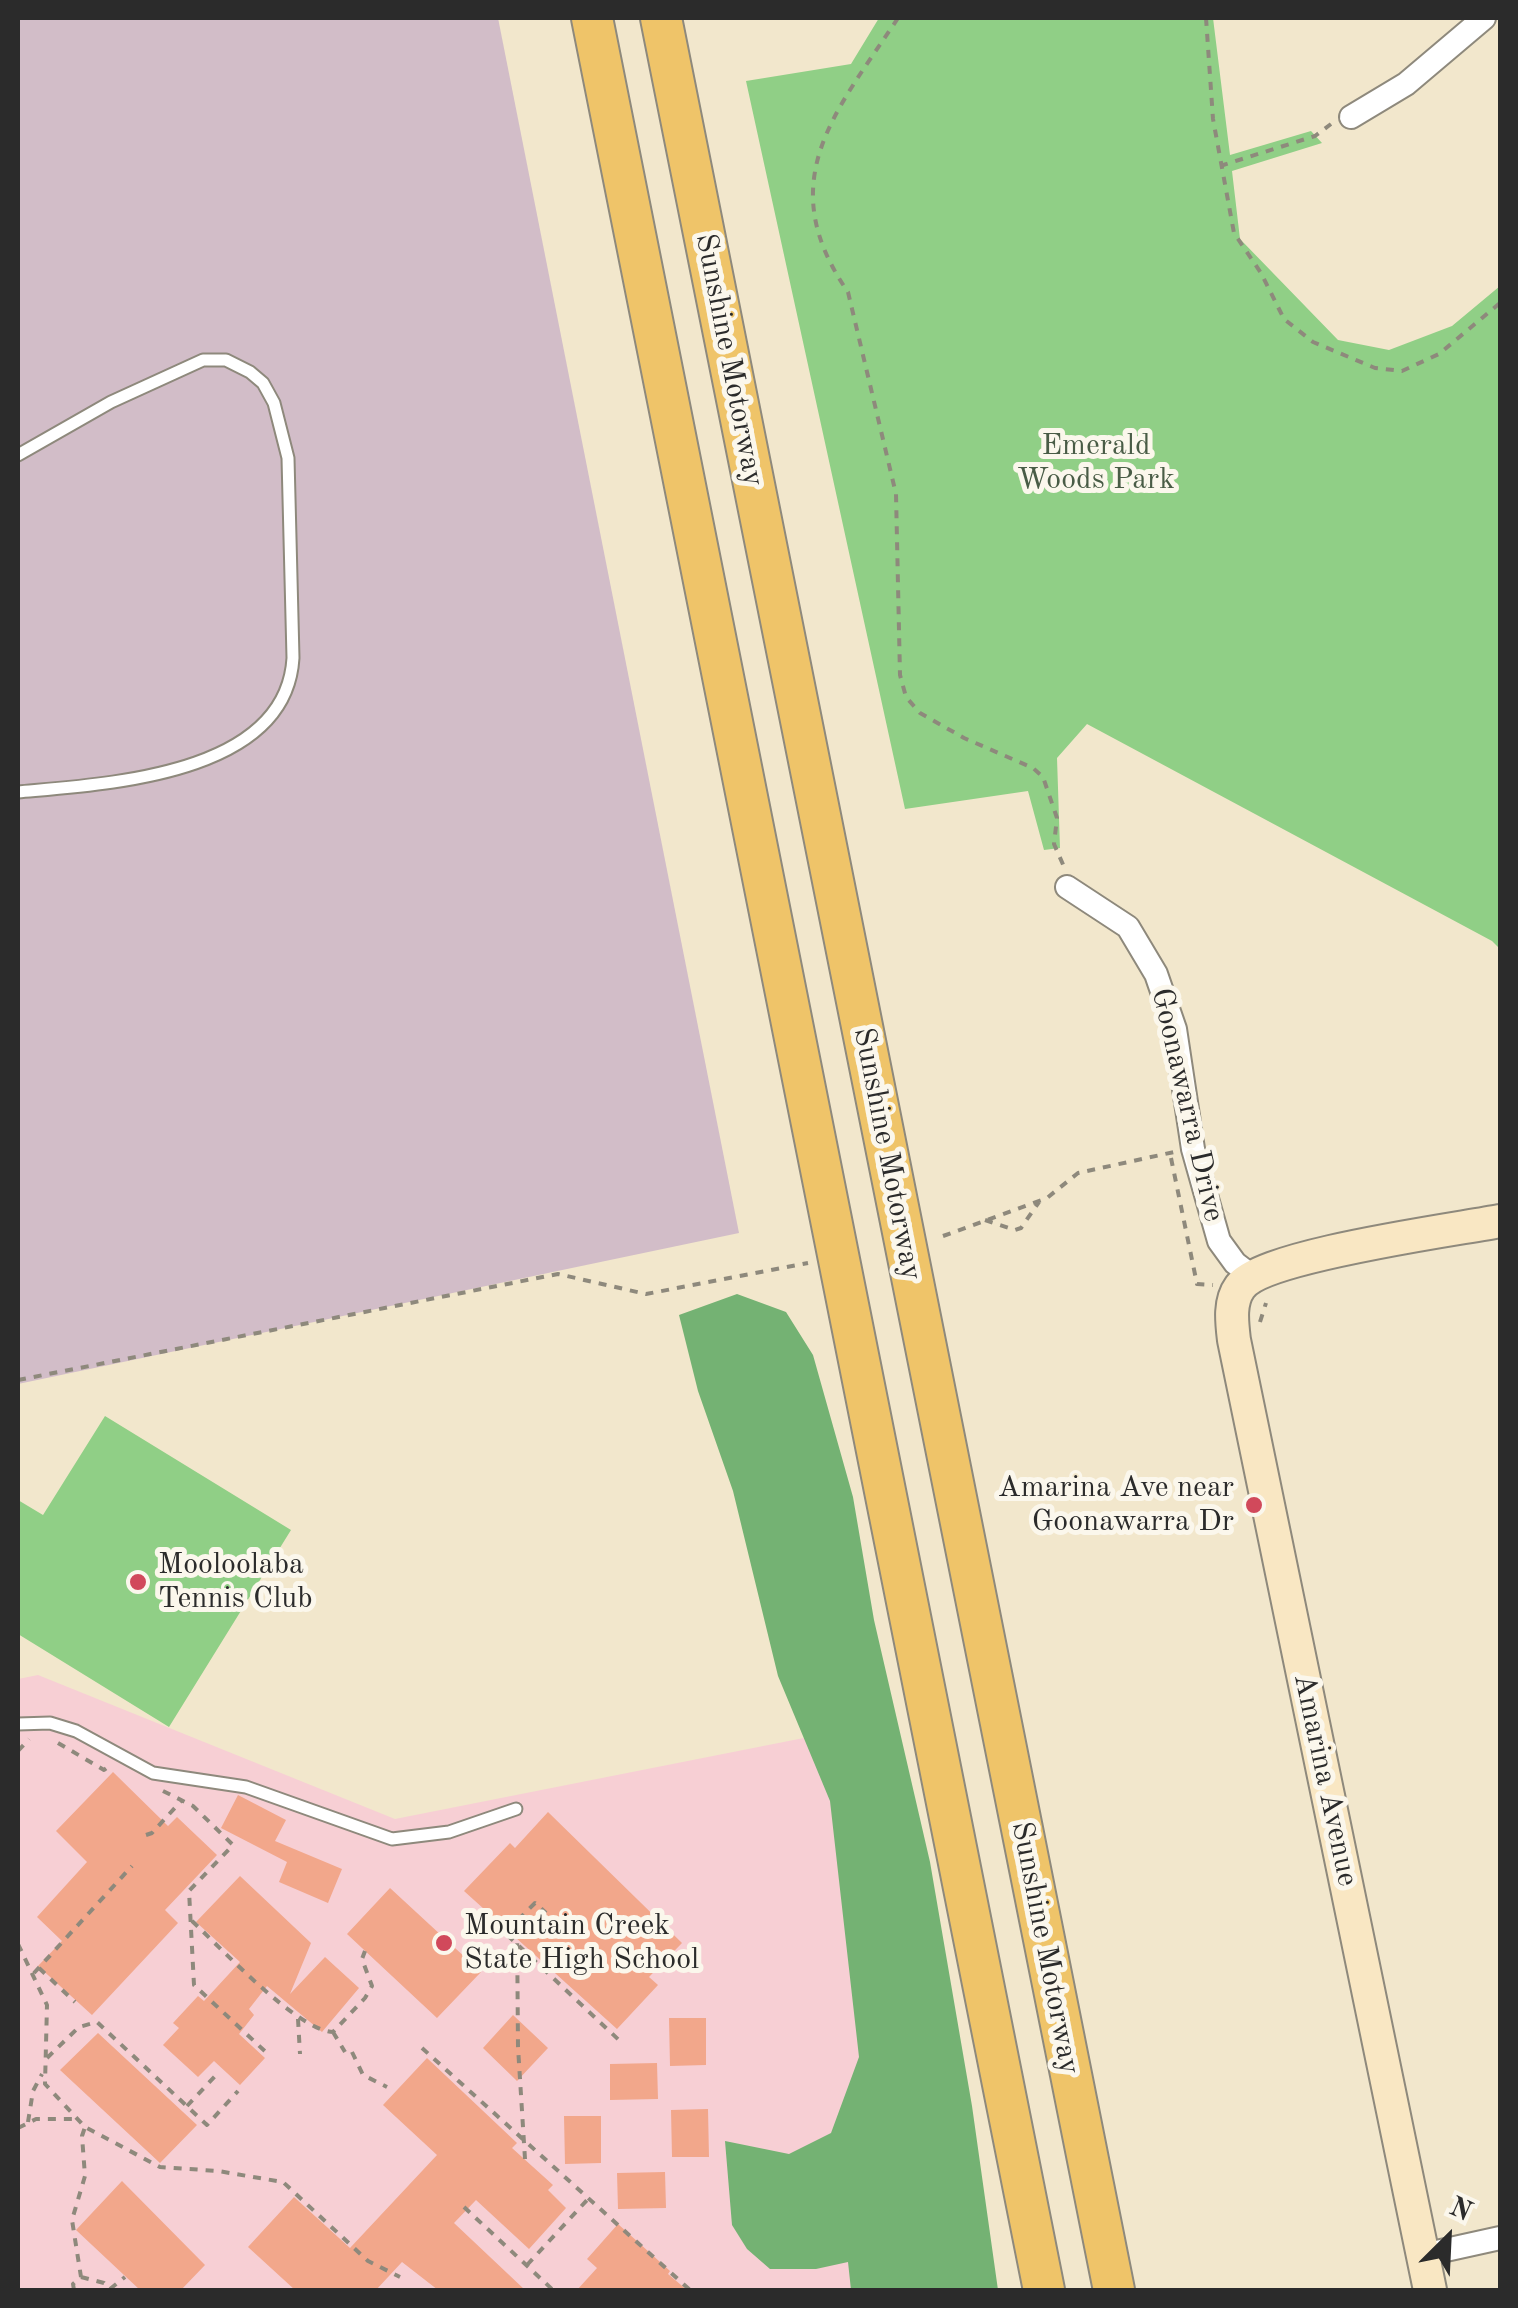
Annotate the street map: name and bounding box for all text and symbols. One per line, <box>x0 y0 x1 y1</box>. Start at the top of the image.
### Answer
street label: Sunshine Motorway <box>687 230 771 490</box>
park label: Emerald Woods Park <box>1017 428 1175 498</box>
street label: Goonawarra Drive <box>1143 985 1231 1225</box>
street label: Sunshine Motorway <box>845 1024 929 1284</box>
place label: Amarina Ave near Goonawarra Dr <box>998 1470 1234 1540</box>
marker: Amarina Ave near Goonawarra Dr <box>1243 1494 1265 1516</box>
place label: Mooloolaba Tennis Club <box>158 1547 313 1618</box>
marker: Mooloolaba Tennis Club <box>127 1571 149 1593</box>
street label: Amarina Avenue <box>1285 1670 1365 1890</box>
street label: Sunshine Motorway <box>1003 1818 1087 2078</box>
place label: Mountain Creek State High School <box>464 1908 699 1978</box>
marker: Mountain Creek State High School <box>433 1932 455 1954</box>
north arrow <box>1398 2188 1498 2288</box>
text: N <box>1445 2193 1476 2228</box>

